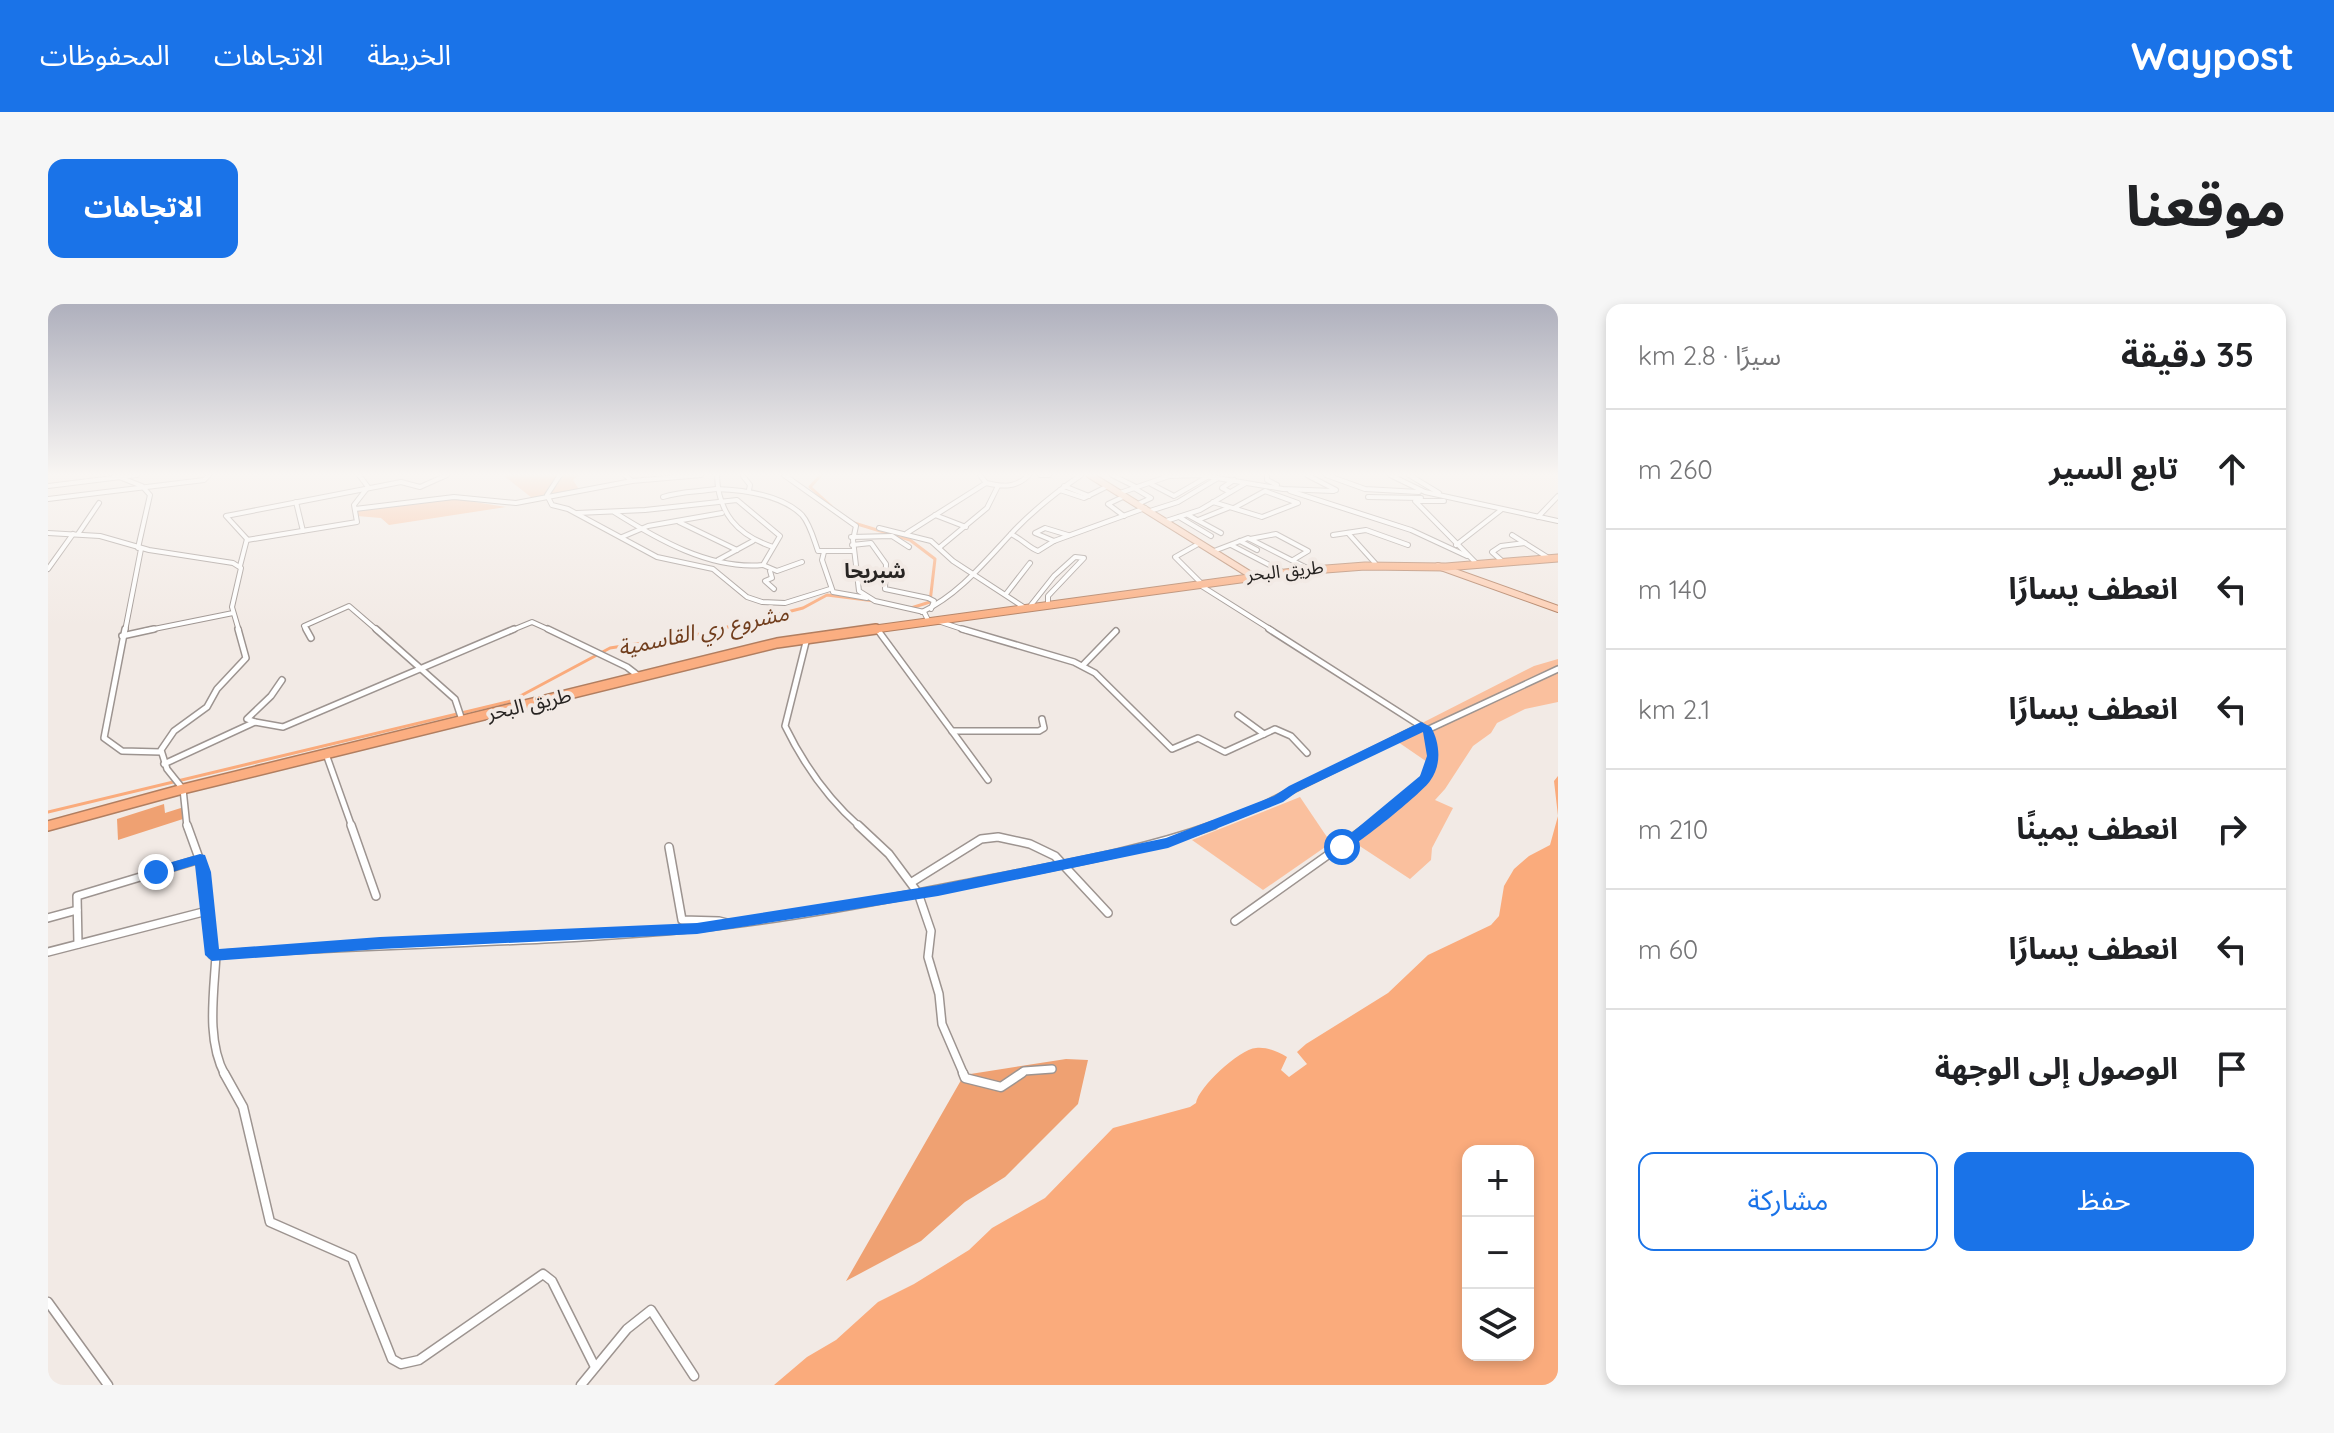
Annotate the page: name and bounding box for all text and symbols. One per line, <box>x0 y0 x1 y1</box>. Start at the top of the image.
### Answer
text: Waypost <box>2131 32 2294 80</box>
text: المحفوظات <box>40 37 170 72</box>
text: الاتجاهات <box>214 37 323 72</box>
text: الخريطة <box>367 37 451 72</box>
button: الاتجاهات <box>48 159 238 258</box>
text: موقعنا <box>2126 170 2286 240</box>
text: 35 دقيقة <box>2121 333 2254 376</box>
text: سيرًا · 2.8 km <box>1638 339 1781 372</box>
icon: ahead <box>2210 447 2254 491</box>
text: تابع السير <box>2049 449 2178 487</box>
text: 260 m <box>1638 453 1713 486</box>
street label: طريق البحر <box>1244 555 1325 586</box>
district label: شبريحا <box>844 558 906 583</box>
icon: left <box>2210 567 2254 611</box>
text: انعطف يسارًا <box>2008 569 2178 607</box>
text: 140 m <box>1638 573 1707 606</box>
water label: مشروع ري القاسمية <box>615 598 792 666</box>
street label: طريق البحر <box>483 682 574 727</box>
icon: left <box>2210 687 2254 731</box>
text: انعطف يسارًا <box>2008 689 2178 727</box>
text: 2.1 km <box>1638 693 1710 726</box>
icon: right <box>2210 807 2254 851</box>
text: انعطف يمينًا <box>2016 809 2178 847</box>
text: 210 m <box>1638 813 1708 846</box>
route start <box>1324 829 1360 865</box>
route end <box>138 854 174 890</box>
icon: left <box>2210 927 2254 971</box>
text: انعطف يسارًا <box>2008 929 2178 967</box>
text: 60 m <box>1638 933 1698 966</box>
icon: arrive <box>2210 1047 2254 1091</box>
text: الوصول إلى الوجهة <box>1935 1049 2178 1087</box>
map controls <box>1462 1145 1534 1361</box>
button: + <box>1462 1145 1534 1217</box>
button: مشاركة <box>1638 1152 1938 1251</box>
button: حفظ <box>1954 1152 2254 1251</box>
button: − <box>1462 1217 1534 1289</box>
button: layers <box>1462 1289 1534 1361</box>

